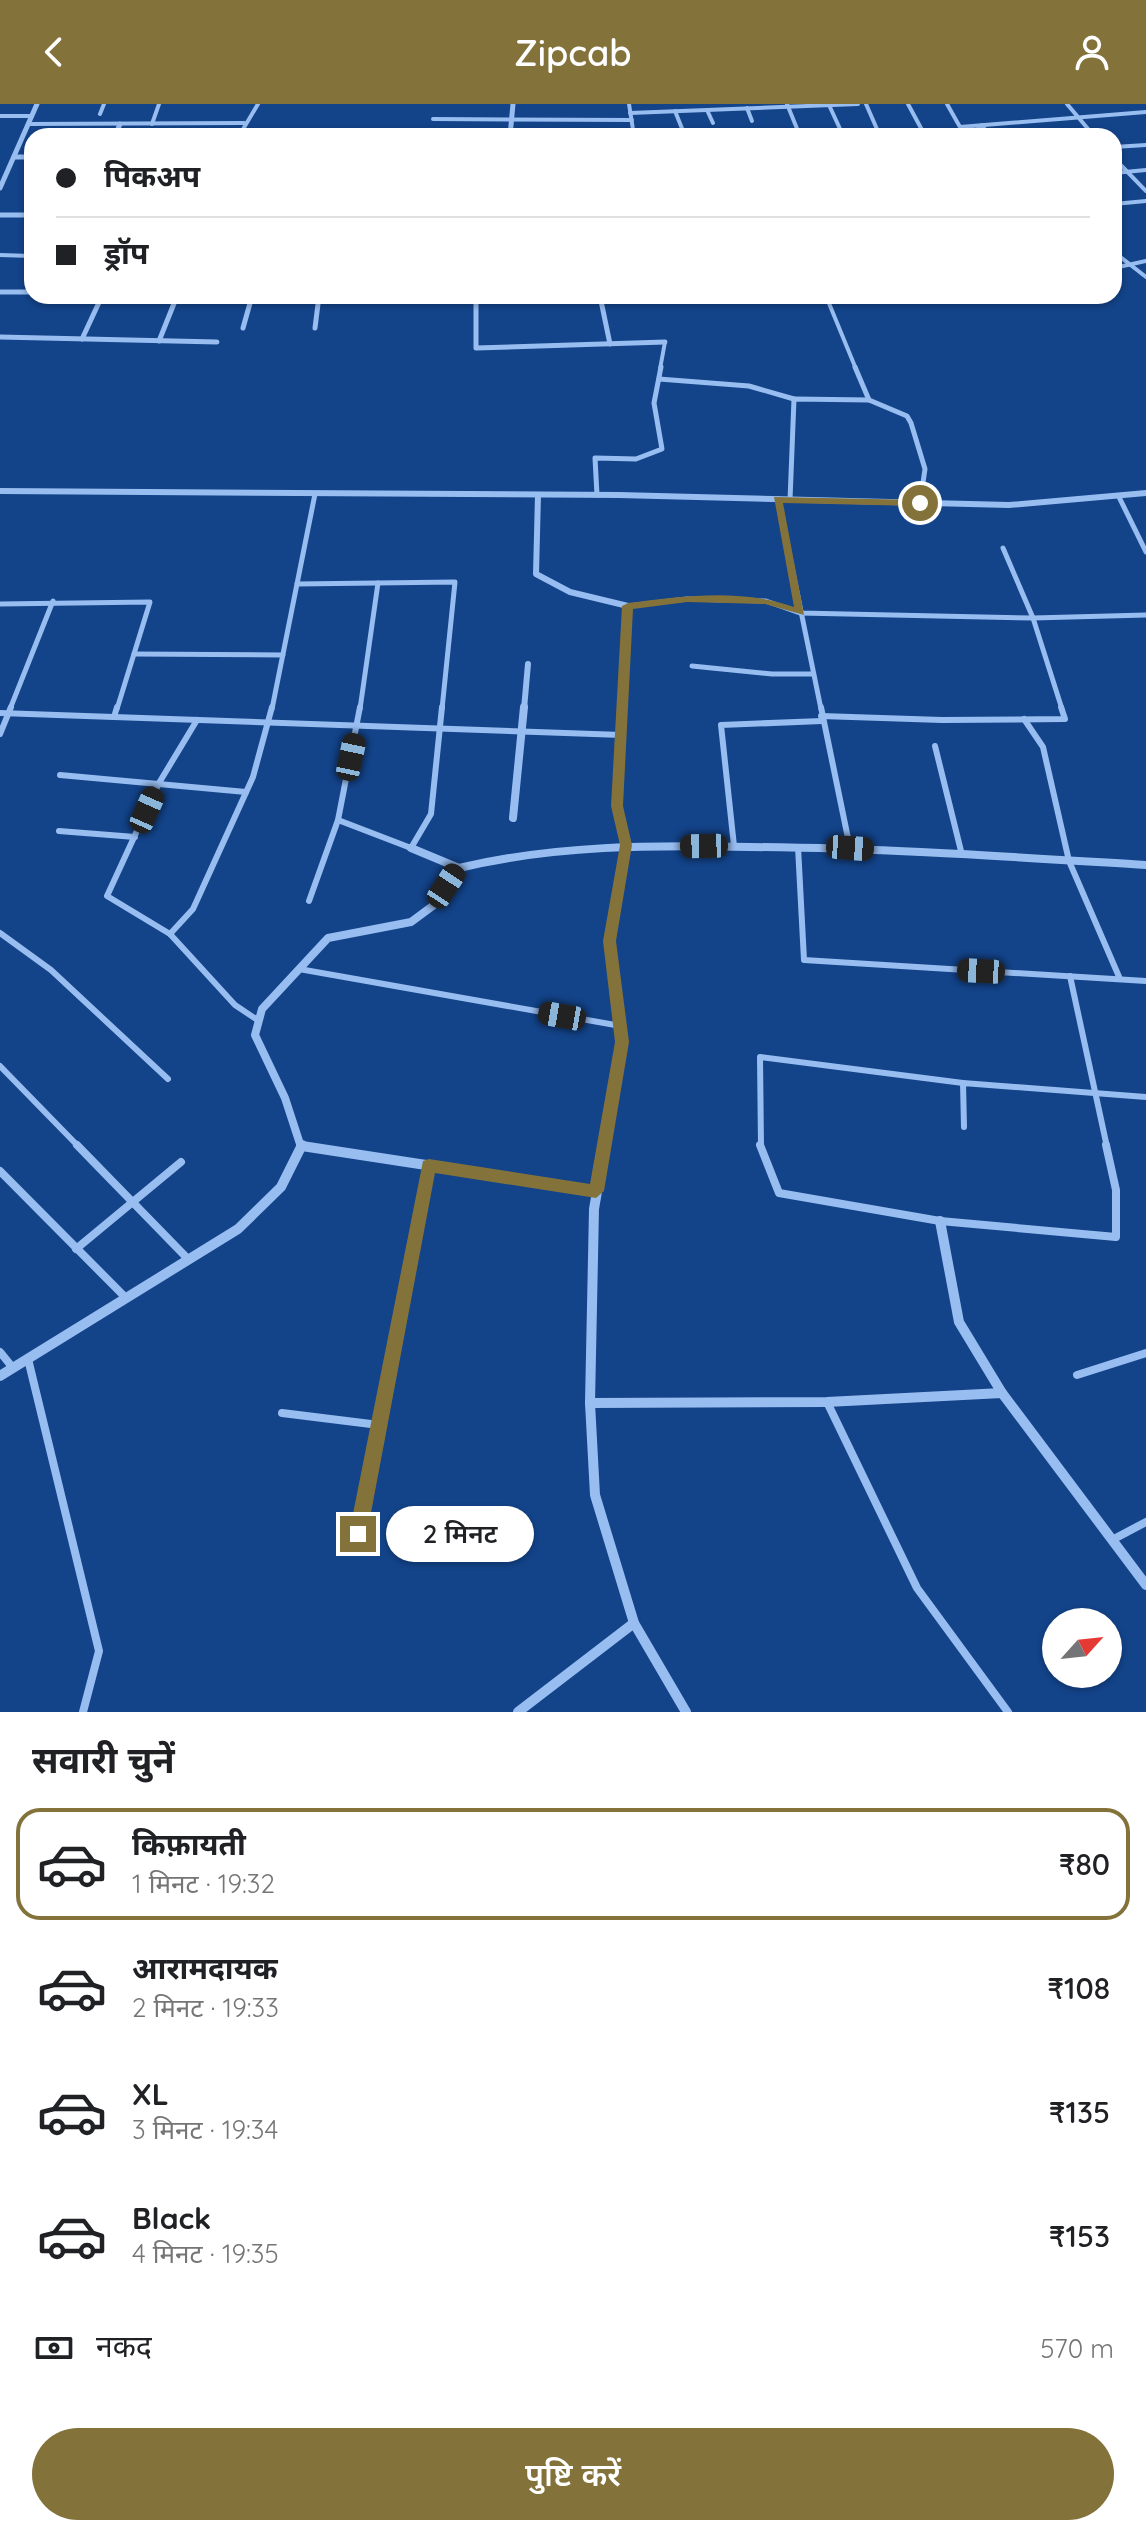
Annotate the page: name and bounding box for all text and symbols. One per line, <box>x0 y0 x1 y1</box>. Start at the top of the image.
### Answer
icon: back <box>32 30 76 74</box>
text: Zipcab <box>514 30 632 75</box>
icon: person <box>1070 30 1114 74</box>
text: पिकअप <box>104 157 200 195</box>
text: ड्रॉप <box>104 234 148 272</box>
route start <box>902 485 938 521</box>
car <box>334 731 368 783</box>
car <box>126 783 168 837</box>
car <box>680 834 728 858</box>
car <box>825 834 875 862</box>
car <box>423 859 469 913</box>
car <box>956 958 1006 984</box>
car <box>536 1000 588 1032</box>
callout: 2 मिनट <box>386 1506 534 1562</box>
route end <box>340 1516 376 1552</box>
text: 2 मिनट <box>423 1517 497 1550</box>
north arrow <box>1042 1608 1122 1688</box>
map controls <box>1042 1608 1122 1688</box>
text: सवारी चुनें <box>32 1737 175 1782</box>
text: किफ़ायती <box>132 1825 246 1863</box>
icon: car <box>36 1828 108 1900</box>
text: ₹80 <box>1059 1845 1110 1883</box>
text: 1 मिनट · 19:32 <box>132 1867 275 1900</box>
text: आरामदायक <box>132 1949 278 1987</box>
icon: car <box>36 1952 108 2024</box>
text: ₹108 <box>1047 1969 1110 2007</box>
text: 2 मिनट · 19:33 <box>132 1991 279 2024</box>
text: XL <box>132 2075 169 2113</box>
icon: car <box>36 2076 108 2148</box>
text: ₹135 <box>1049 2093 1110 2131</box>
text: 3 मिनट · 19:34 <box>132 2113 278 2146</box>
text: Black <box>132 2199 211 2237</box>
icon: car <box>36 2200 108 2272</box>
text: ₹153 <box>1049 2217 1110 2255</box>
text: 4 मिनट · 19:35 <box>132 2237 279 2270</box>
icon: cash <box>32 2326 76 2370</box>
text: नकद <box>96 2327 152 2365</box>
text: 570 m <box>1040 2332 1114 2365</box>
button: पुष्टि करें <box>32 2428 1114 2520</box>

